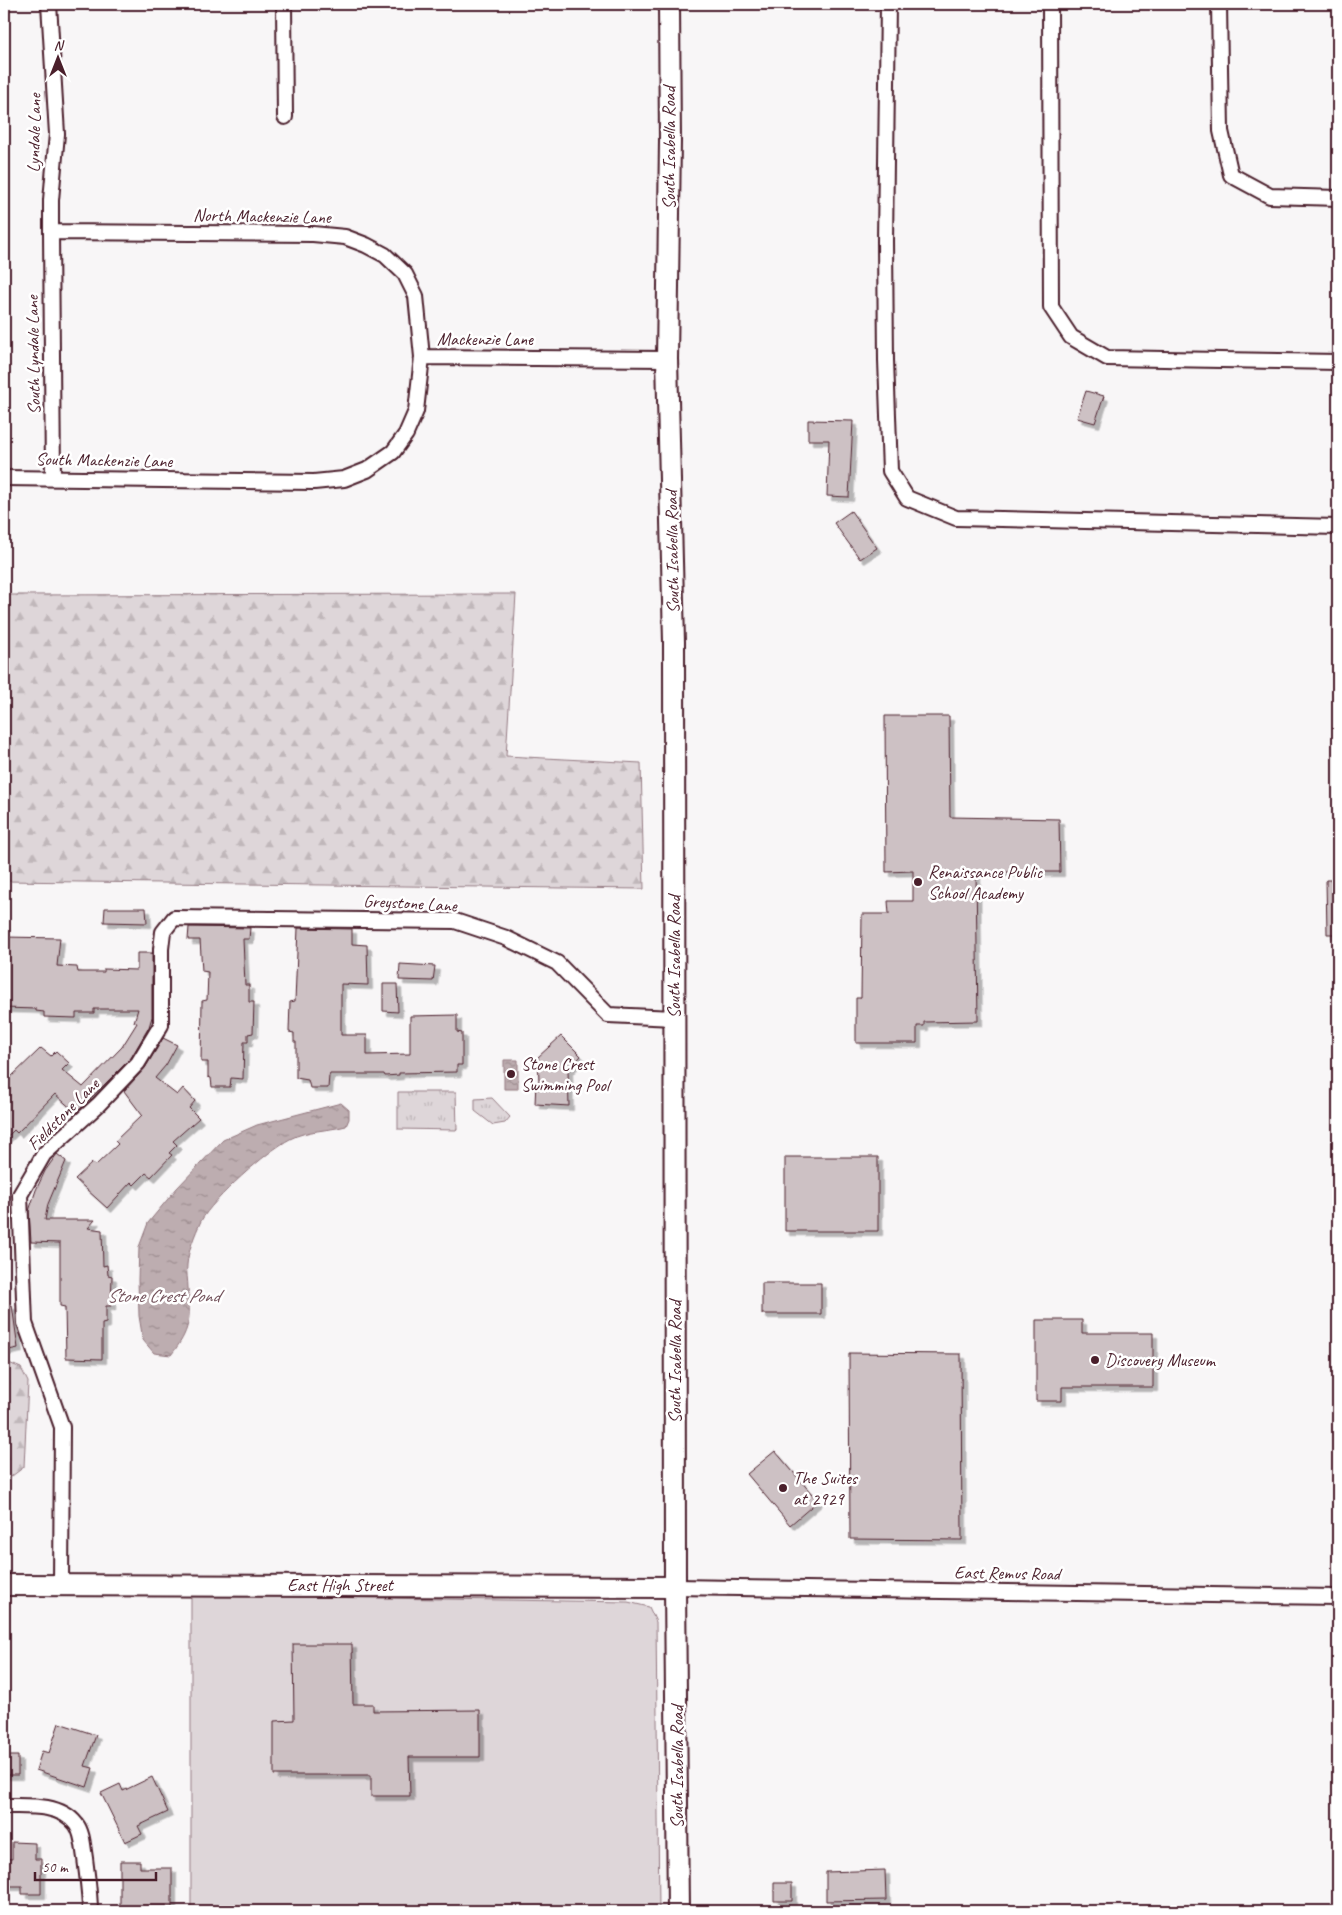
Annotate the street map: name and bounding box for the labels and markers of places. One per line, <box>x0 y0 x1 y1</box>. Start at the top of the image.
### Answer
place label: Renaissance Public School Academy <box>928 861 1043 904</box>
marker: Renaissance Public School Academy <box>912 876 924 888</box>
place label: Stone Crest Swimming Pool <box>521 1053 612 1096</box>
marker: Stone Crest Swimming Pool <box>505 1068 517 1080</box>
place label: Discovery Museum <box>1105 1349 1217 1371</box>
marker: Discovery Museum <box>1089 1354 1101 1366</box>
place label: The Suites at 2929 <box>793 1467 859 1510</box>
marker: The Suites at 2929 <box>777 1482 789 1494</box>

